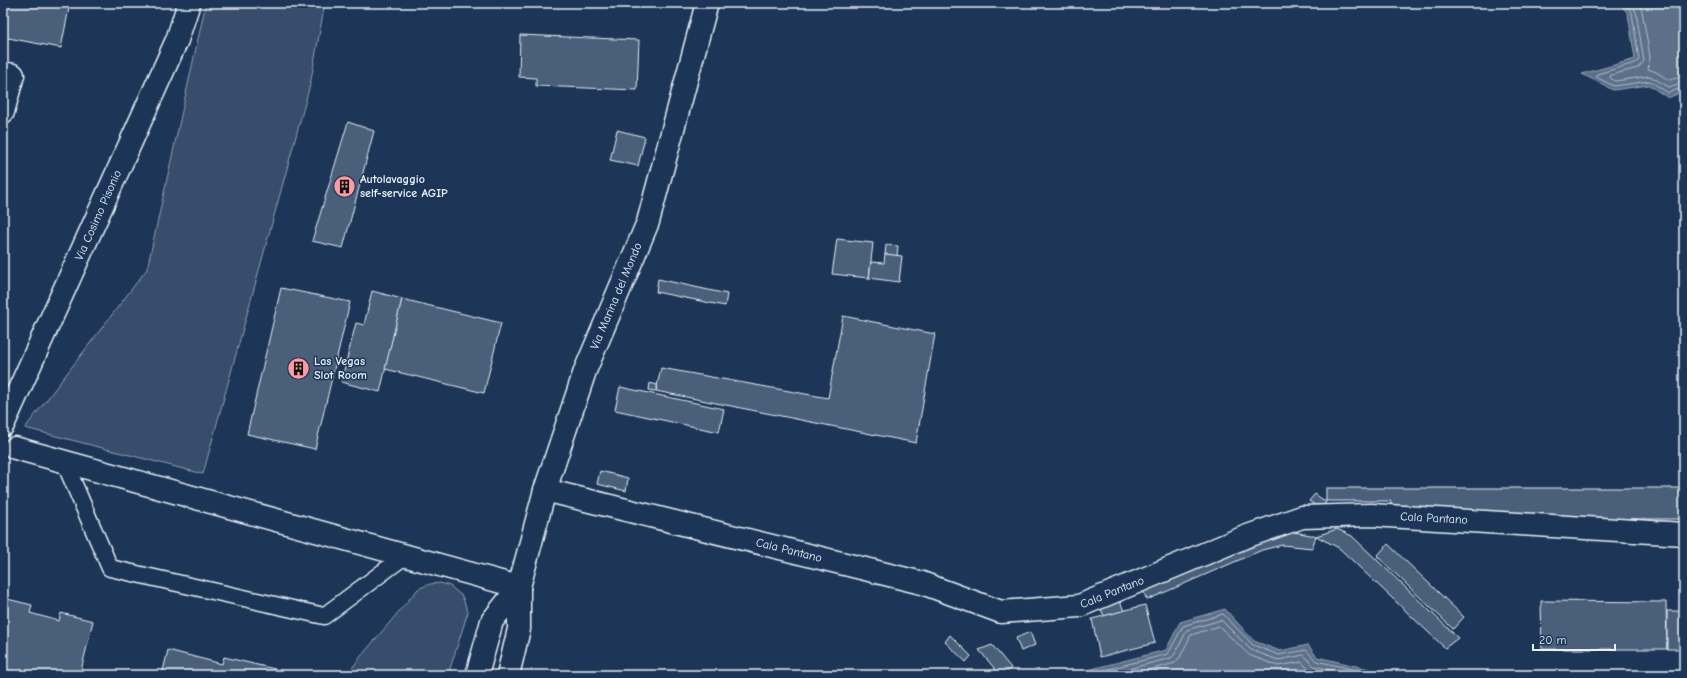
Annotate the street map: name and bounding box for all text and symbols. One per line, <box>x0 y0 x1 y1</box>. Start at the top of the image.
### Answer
street label: Via Cosimo Pisonio <box>72 168 124 262</box>
place label: Autolavaggio self-service AGIP <box>360 172 448 200</box>
building icon: Autolavaggio self-service AGIP <box>331 173 357 199</box>
street label: Via Marina del Mondo <box>587 240 645 352</box>
place label: Las Vegas Slot Room <box>314 354 367 382</box>
building icon: Las Vegas Slot Room <box>285 355 311 381</box>
street label: Cala Pantano <box>1400 509 1468 527</box>
street label: Cala Pantano <box>754 535 824 565</box>
street label: Cala Pantano <box>1078 573 1146 611</box>
scale bar <box>1533 626 1615 652</box>
text: 20 m <box>1539 633 1567 647</box>

